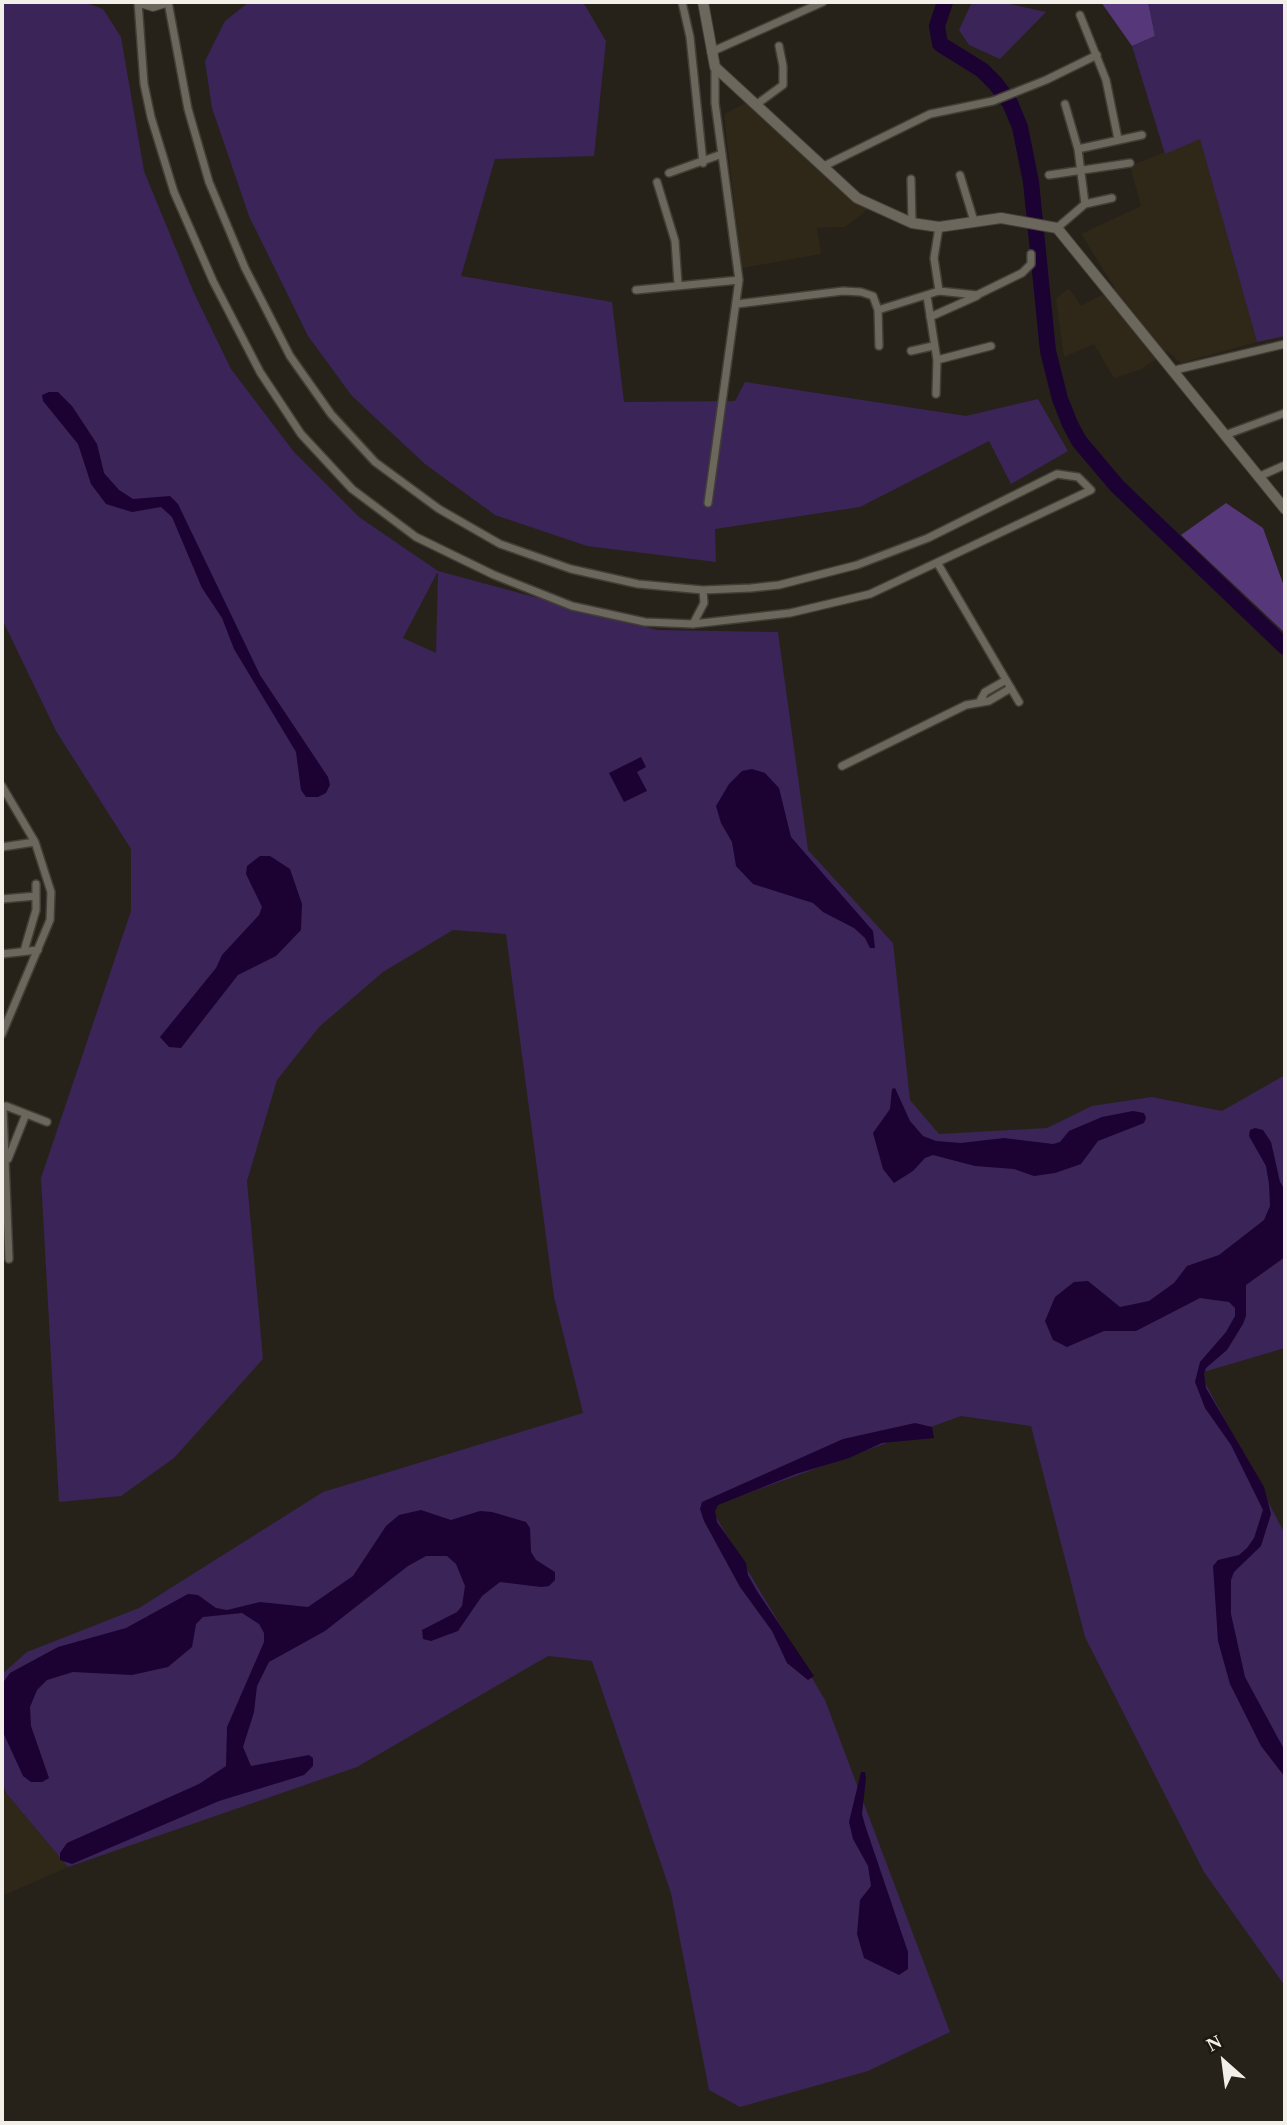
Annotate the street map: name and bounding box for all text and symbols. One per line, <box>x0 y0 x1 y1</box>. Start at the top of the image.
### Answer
north arrow <box>1189 2027 1259 2097</box>
text: N <box>1203 2031 1225 2056</box>

